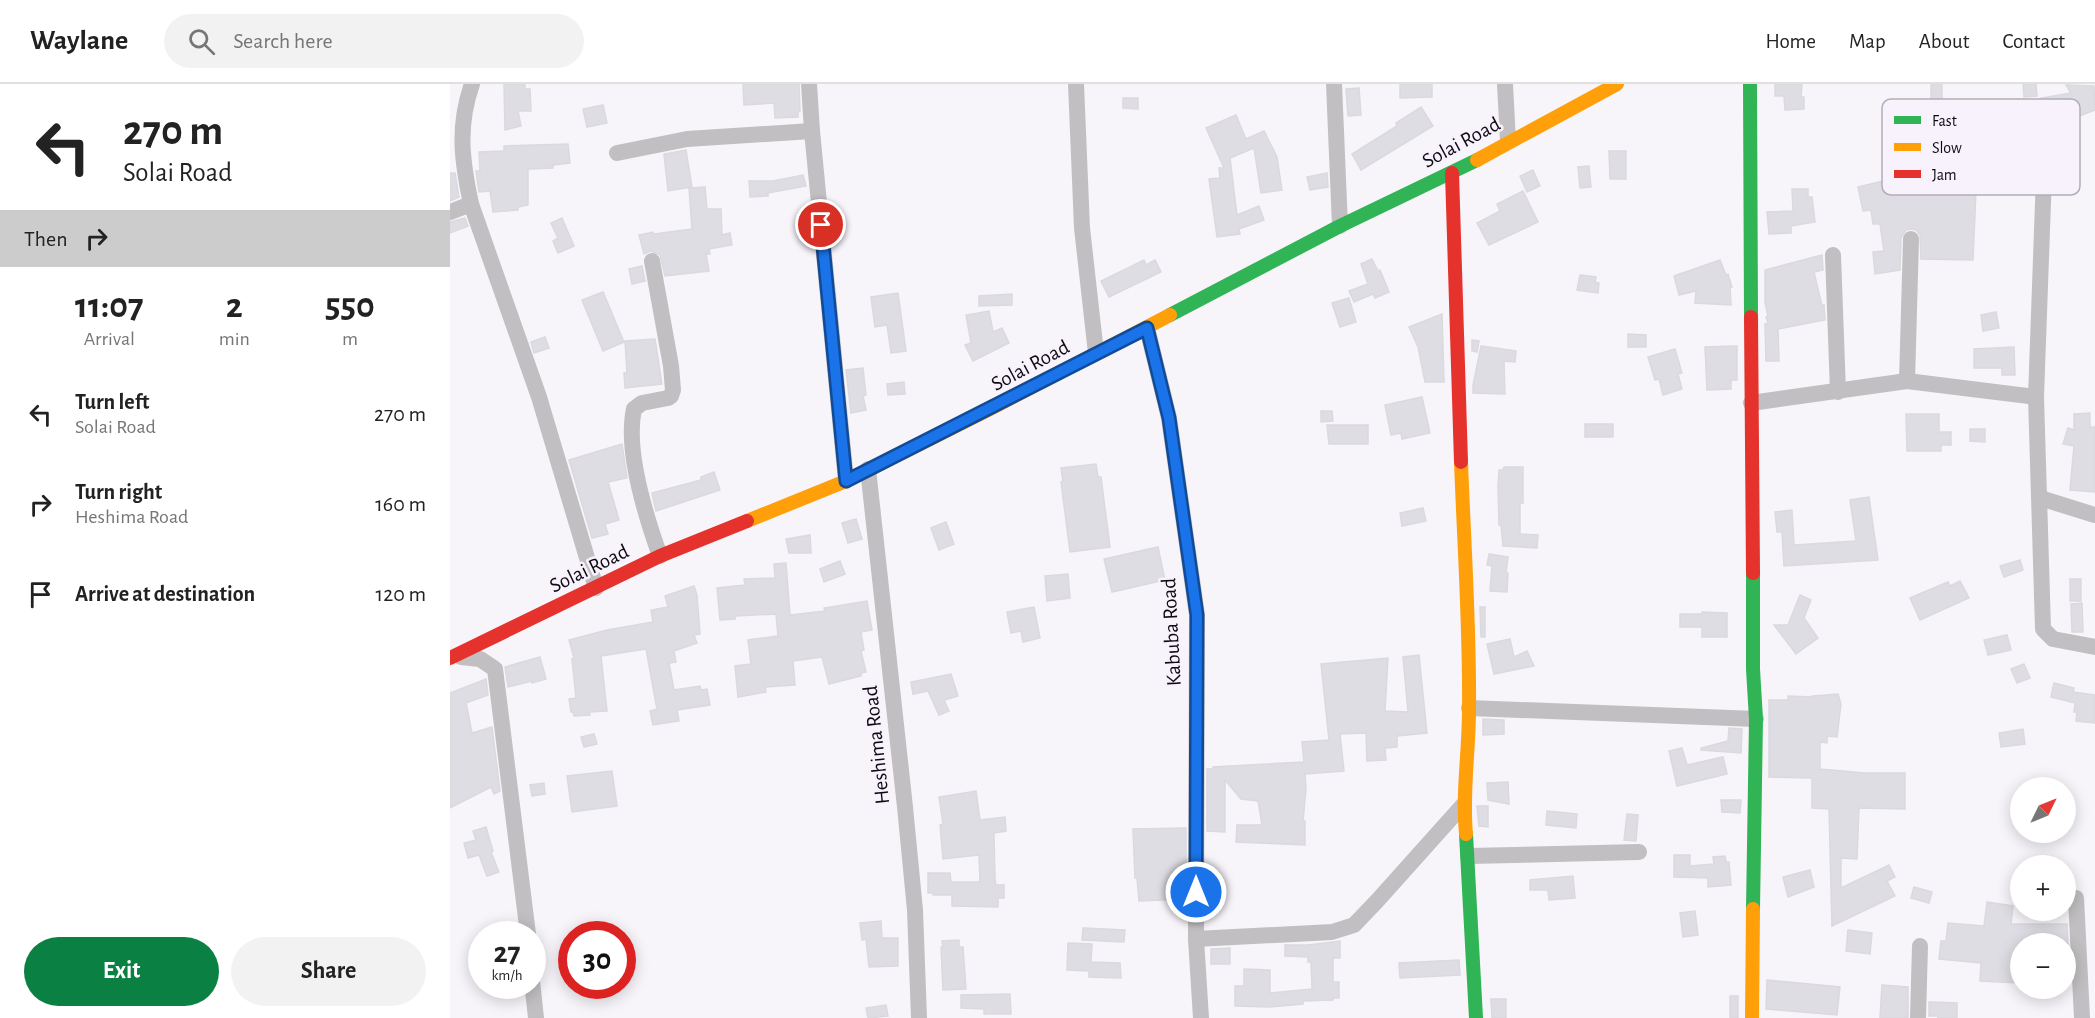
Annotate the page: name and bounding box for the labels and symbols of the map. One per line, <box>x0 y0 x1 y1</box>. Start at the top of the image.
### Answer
legend <box>1882 99 2080 195</box>
street label: Solai Road <box>1419 113 1504 172</box>
text: Fast <box>1932 113 1957 129</box>
text: Slow <box>1932 140 1962 156</box>
text: Jam <box>1932 167 1957 183</box>
pin <box>795 199 846 250</box>
street label: Solai Road <box>988 336 1073 395</box>
street label: Solai Road <box>546 540 632 597</box>
street label: Kabuba Road <box>1158 577 1185 687</box>
street label: Heshima Road <box>860 684 893 805</box>
north arrow <box>2010 777 2076 843</box>
position arrow <box>1164 860 1228 924</box>
speed limit sign: 30 <box>558 921 636 999</box>

